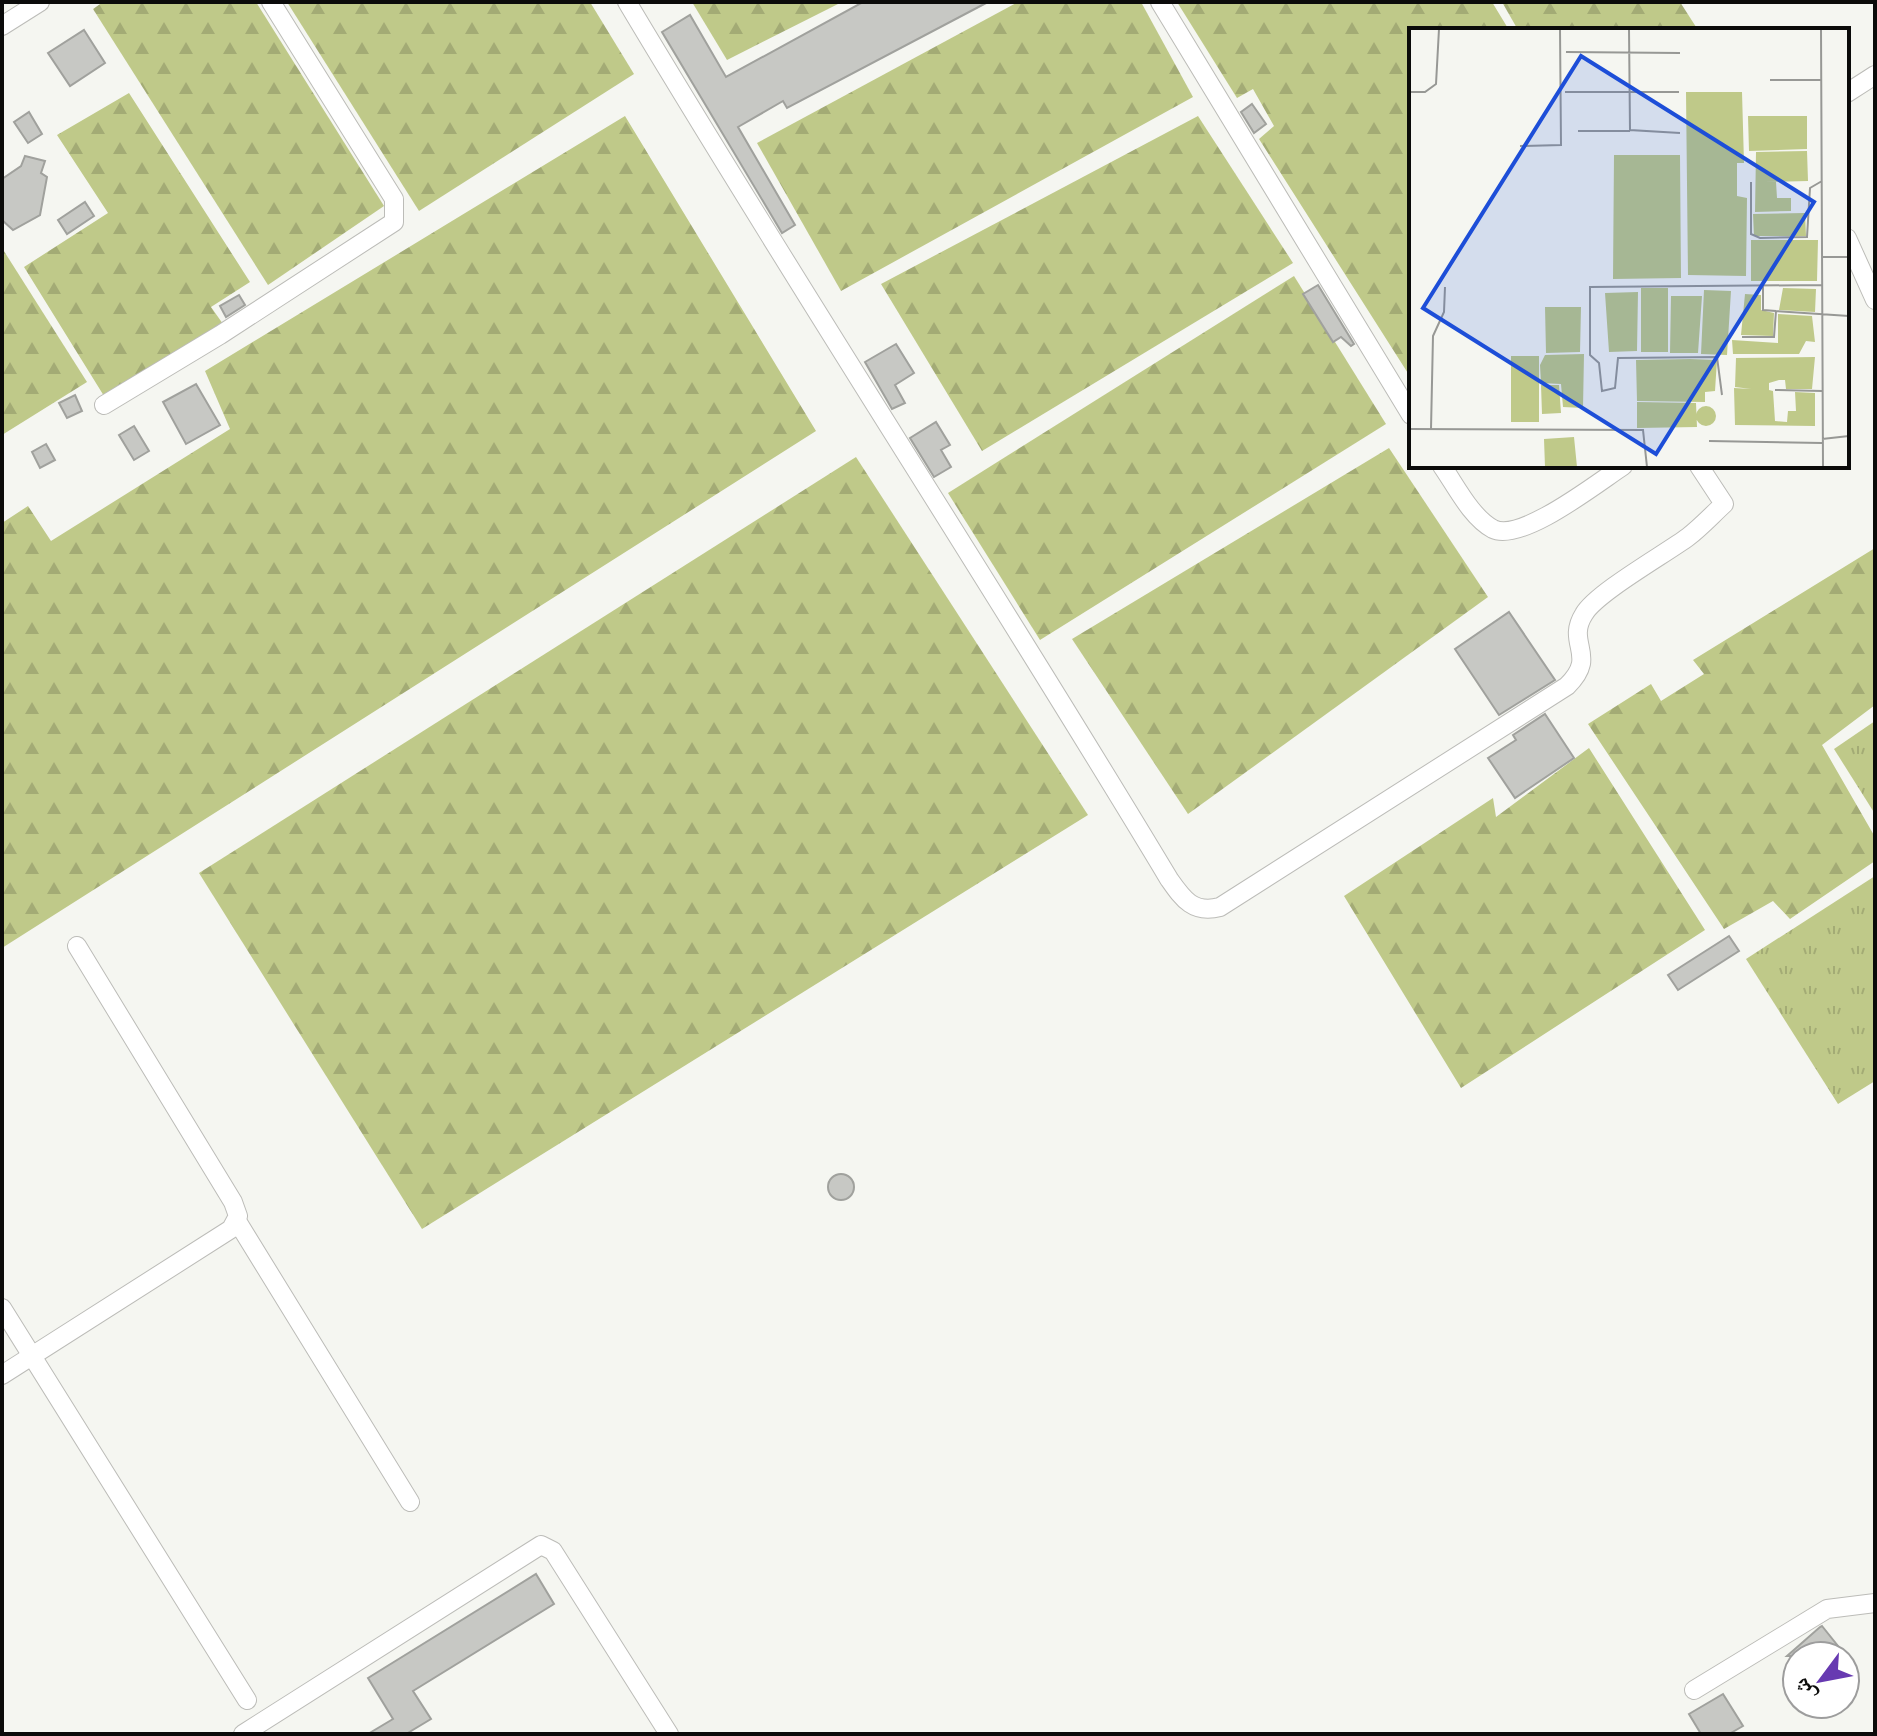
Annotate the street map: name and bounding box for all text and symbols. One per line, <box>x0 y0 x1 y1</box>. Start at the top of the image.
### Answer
inset map <box>1409 28 1849 468</box>
north arrow <box>1781 1640 1861 1720</box>
text: ش <box>1784 1673 1822 1709</box>

